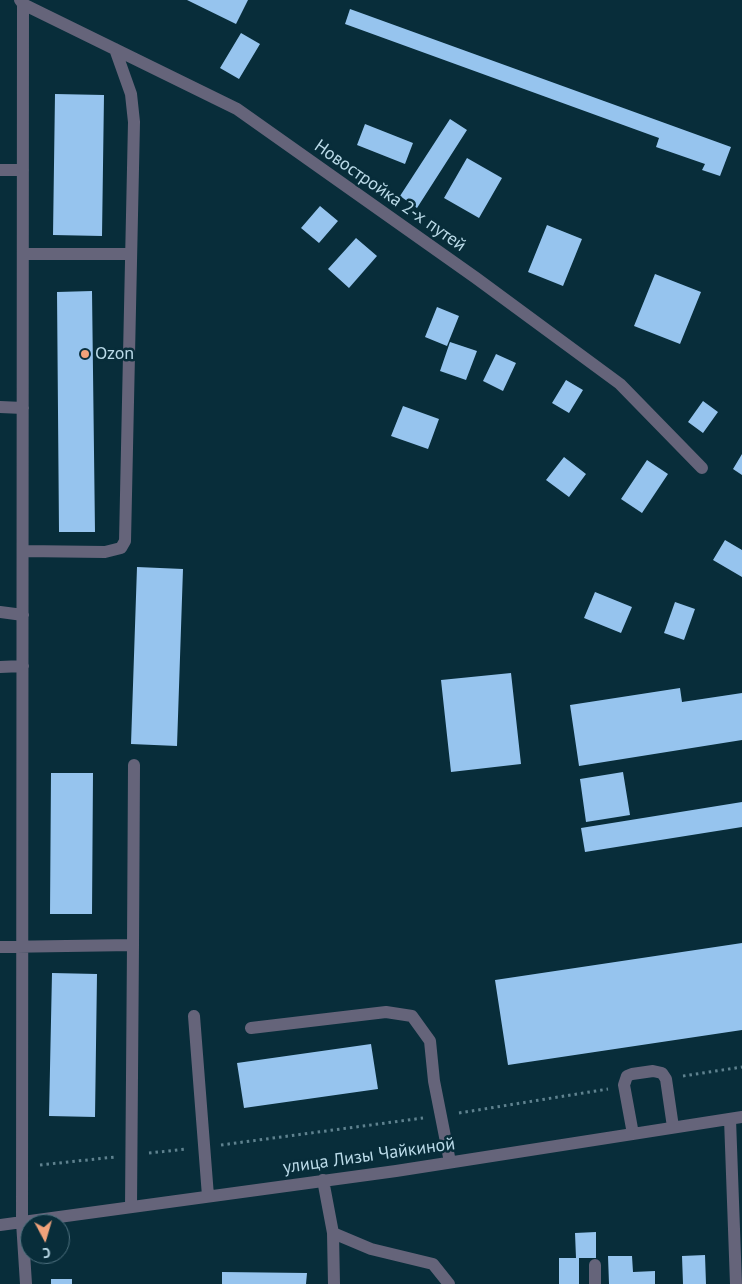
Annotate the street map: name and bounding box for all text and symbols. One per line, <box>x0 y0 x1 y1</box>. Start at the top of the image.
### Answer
street label: Новостройка 2-х путей <box>310 135 470 257</box>
place label: Ozon <box>95 343 134 365</box>
marker: Ozon <box>79 348 91 360</box>
street label: улица Лизы Чайкиной <box>282 1133 456 1179</box>
north arrow <box>20 1214 70 1264</box>
text: С <box>42 1244 51 1262</box>

